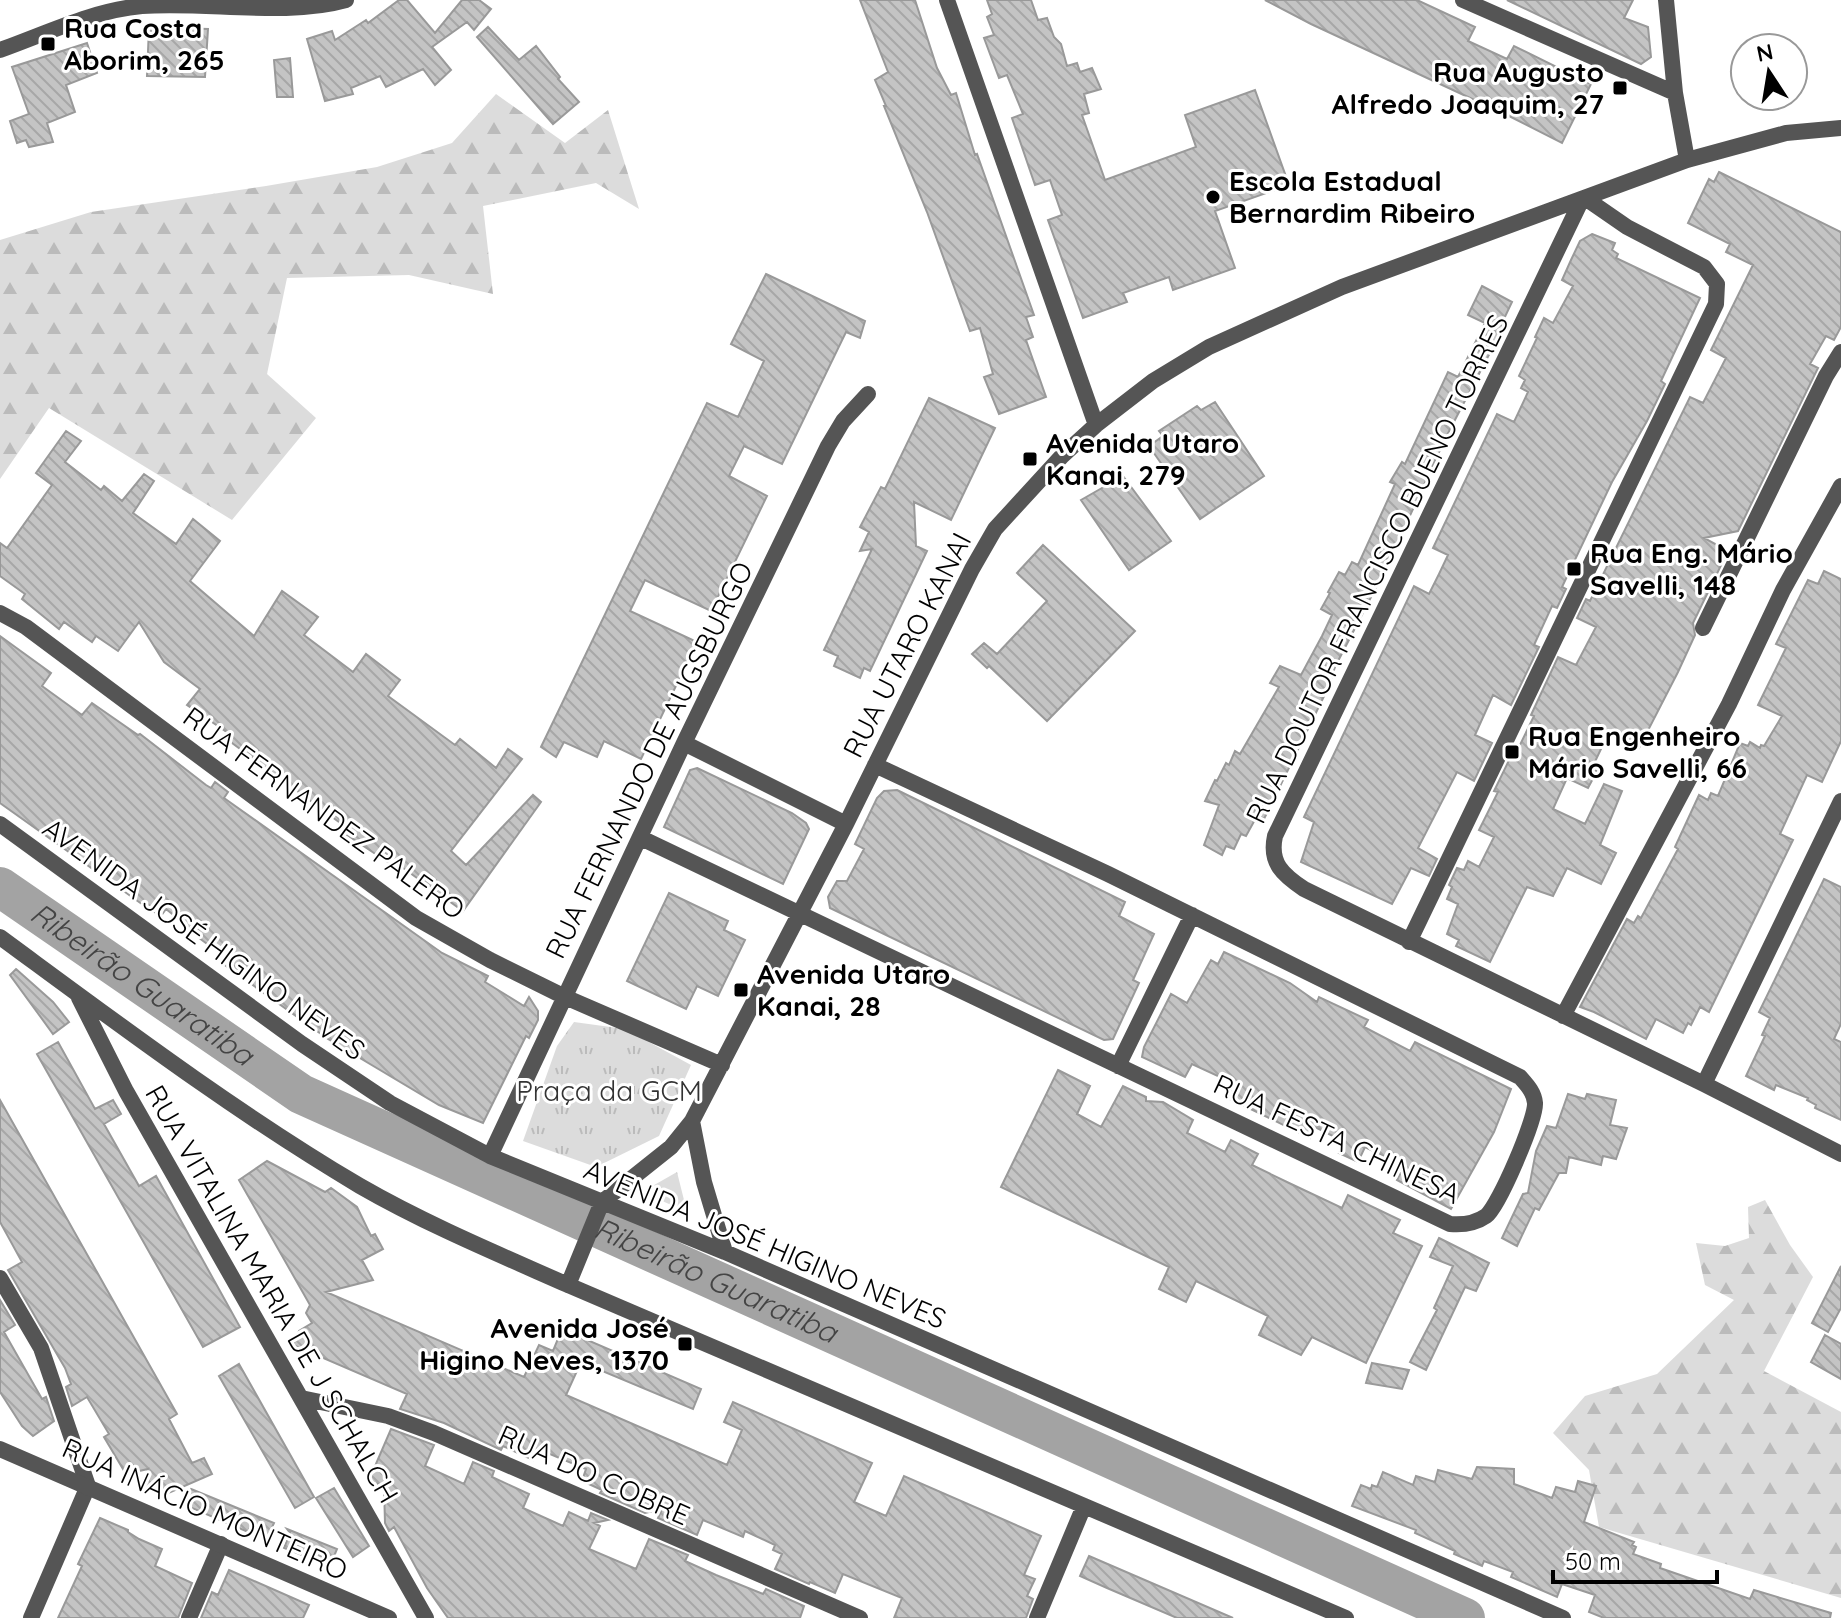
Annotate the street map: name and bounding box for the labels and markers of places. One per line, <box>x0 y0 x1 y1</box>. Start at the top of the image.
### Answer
place label: Rua Costa Aborim, 265 <box>64 10 225 77</box>
marker: Rua Costa Aborim, 265 <box>39 35 57 53</box>
place label: Rua Augusto Alfredo Joaquim, 27 <box>1332 54 1604 121</box>
marker: Rua Augusto Alfredo Joaquim, 27 <box>1611 79 1629 97</box>
place label: Escola Estadual Bernardim Ribeiro <box>1229 163 1475 230</box>
marker: Escola Estadual Bernardim Ribeiro <box>1204 188 1222 206</box>
place label: Avenida Utaro Kanai, 279 <box>1046 425 1239 492</box>
marker: Avenida Utaro Kanai, 279 <box>1021 450 1039 468</box>
place label: Rua Eng. Mário Savelli, 148 <box>1590 535 1793 602</box>
marker: Rua Eng. Mário Savelli, 148 <box>1565 560 1583 578</box>
place label: Rua Engenheiro Mário Savelli, 66 <box>1528 718 1747 785</box>
marker: Rua Engenheiro Mário Savelli, 66 <box>1503 743 1521 761</box>
place label: Avenida Utaro Kanai, 28 <box>757 956 950 1023</box>
marker: Avenida Utaro Kanai, 28 <box>732 981 750 999</box>
place label: Avenida José Higino Neves, 1370 <box>419 1310 669 1377</box>
marker: Avenida José Higino Neves, 1370 <box>676 1335 694 1353</box>

